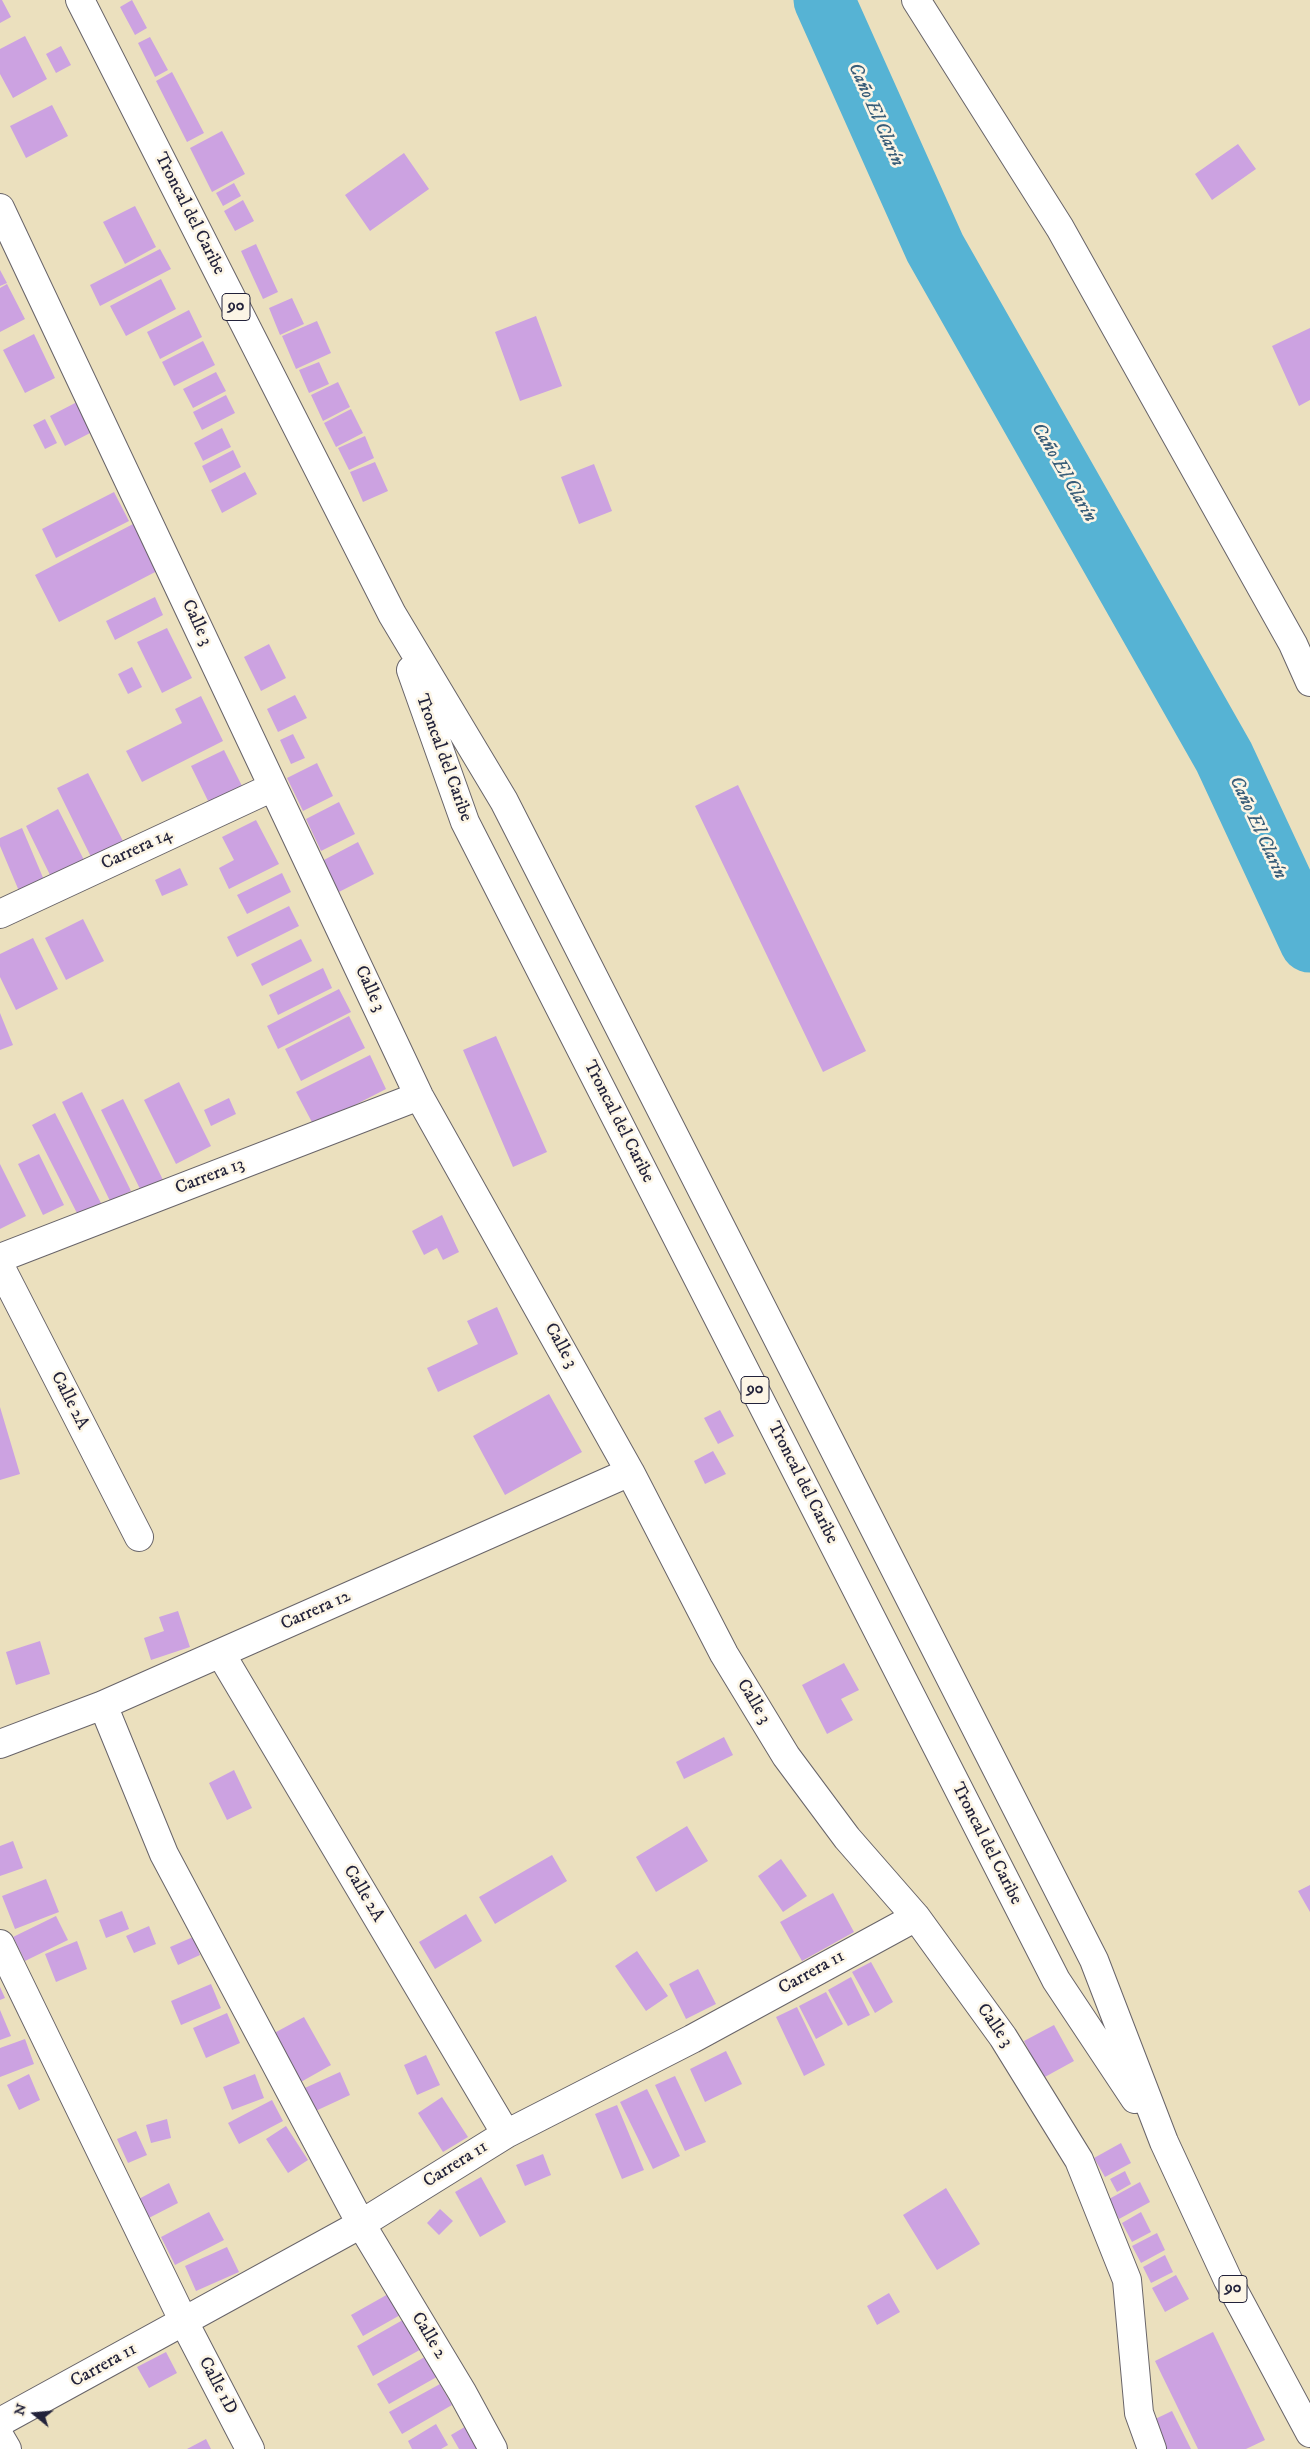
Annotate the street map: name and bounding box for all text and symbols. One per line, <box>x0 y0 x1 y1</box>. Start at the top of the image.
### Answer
water label: Caño El Clarín <box>842 60 908 170</box>
street label: Troncal del Caribe <box>149 149 229 279</box>
road number: 90 <box>222 294 250 320</box>
water label: Caño El Clarín <box>1025 419 1101 527</box>
street label: Calle 3 <box>176 597 216 649</box>
street label: Troncal del Caribe <box>410 691 476 825</box>
water label: Caño El Clarín <box>1223 773 1291 883</box>
street label: Carrera 14 <box>98 824 176 876</box>
street label: Calle 3 <box>349 963 389 1015</box>
street label: Troncal del Caribe <box>578 1057 658 1187</box>
street label: Carrera 13 <box>173 1154 247 1200</box>
street label: Calle 3 <box>539 1320 581 1372</box>
street label: Calle 2A <box>45 1368 93 1434</box>
road number: 90 <box>741 1376 769 1404</box>
street label: Troncal del Caribe <box>762 1418 842 1548</box>
street label: Carrera 12 <box>278 1586 354 1636</box>
street label: Calle 3 <box>731 1676 775 1728</box>
street label: Troncal del Caribe <box>946 1779 1026 1909</box>
street label: Calle 2A <box>338 1862 388 1926</box>
street label: Carrera 11 <box>775 1946 849 2000</box>
street label: Calle 3 <box>971 2000 1017 2052</box>
street label: Carrera 11 <box>420 2137 492 2193</box>
road number: 90 <box>1219 2276 1247 2302</box>
street label: Calle 2 <box>406 2309 450 2363</box>
street label: Carrera 11 <box>67 2339 141 2393</box>
street label: Calle 1D <box>193 2354 241 2418</box>
north arrow <box>10 2389 60 2439</box>
text: N <box>10 2401 31 2418</box>

